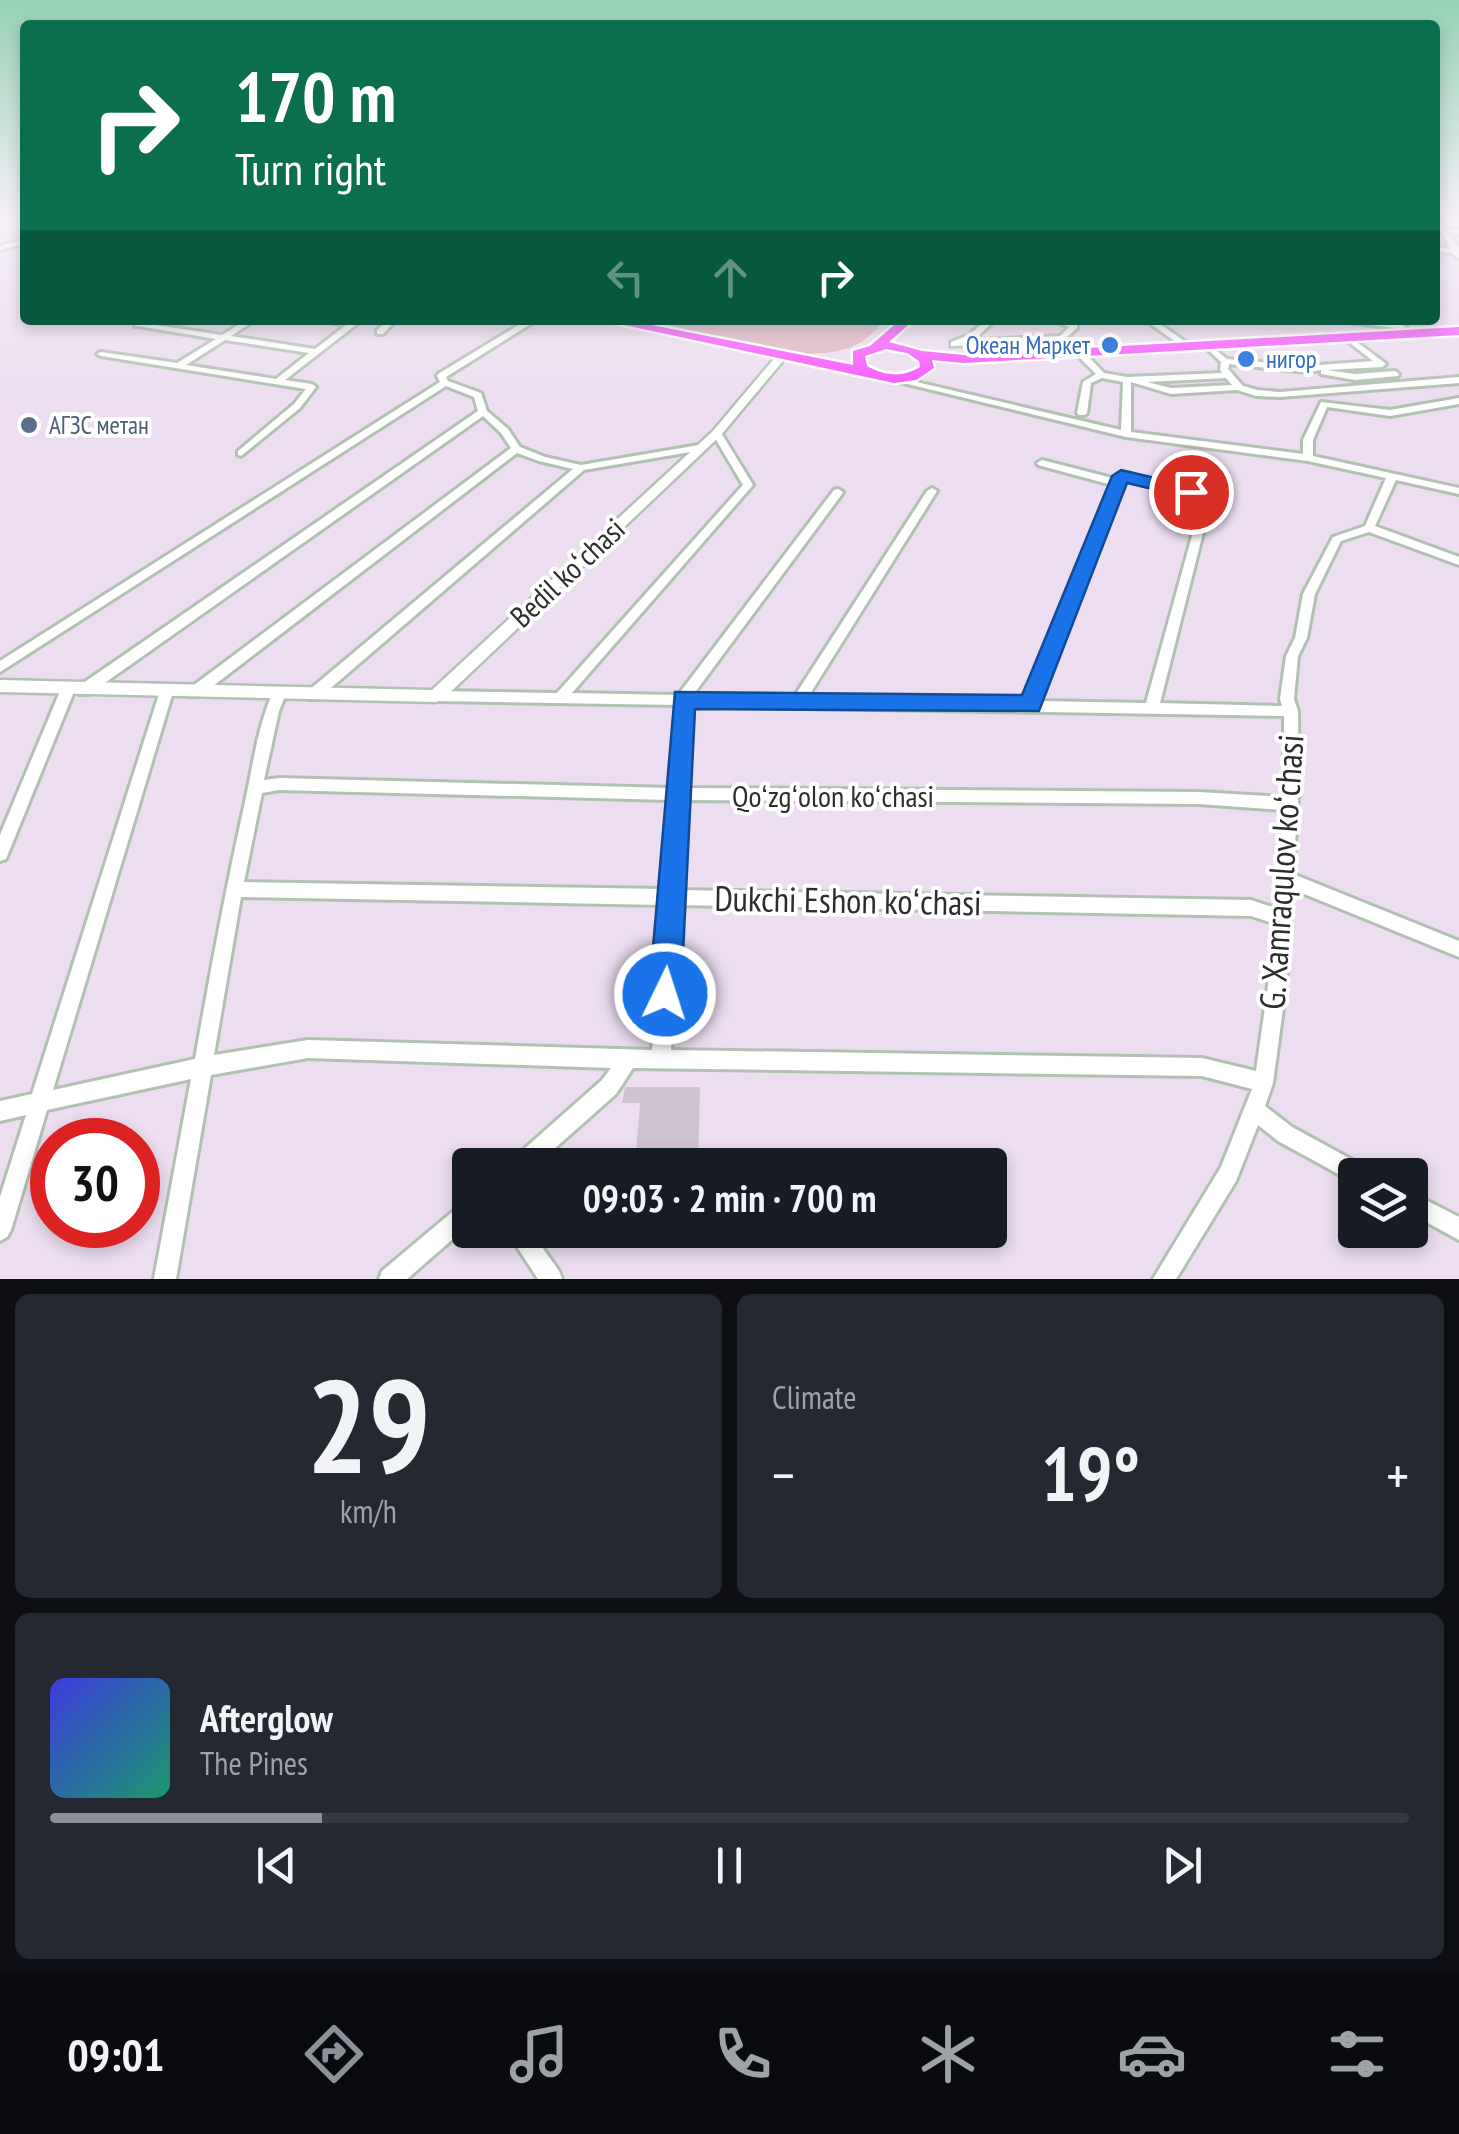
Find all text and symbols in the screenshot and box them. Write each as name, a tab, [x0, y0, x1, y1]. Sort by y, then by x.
text: 170 m	[235, 51, 396, 141]
icon: right	[70, 60, 200, 190]
text: Turn right	[235, 139, 386, 197]
icon: left	[598, 250, 653, 305]
icon: ahead	[703, 250, 758, 305]
icon: right	[808, 250, 863, 305]
place label: Океан Маркет	[966, 329, 1090, 361]
marker: Океан Маркет	[1099, 334, 1121, 356]
place label: нигор	[1266, 343, 1317, 375]
marker: нигор	[1235, 348, 1257, 370]
place label: АГЗС метан	[49, 409, 149, 441]
marker: АГЗС метан	[18, 414, 40, 436]
pin	[1149, 450, 1234, 535]
icon: arrive	[1164, 465, 1219, 520]
street label: Bedil koʻchasi	[501, 509, 633, 635]
street label: G. Xamraqulov koʻchasi	[1248, 733, 1314, 1011]
street label: Qoʻzgʻolon koʻchasi	[732, 776, 934, 815]
street label: Dukchi Eshon koʻchasi	[714, 875, 982, 925]
position arrow	[613, 942, 717, 1046]
speed limit sign: 30	[30, 1118, 160, 1248]
map controls	[1338, 1158, 1428, 1248]
button: layers	[1338, 1158, 1428, 1248]
text: 09:03 · 2 min · 700 m	[583, 1173, 876, 1222]
text: 29	[306, 1341, 431, 1509]
text: Climate	[772, 1376, 856, 1418]
text: 19°	[1041, 1425, 1140, 1522]
text: −	[772, 1439, 795, 1510]
text: +	[1386, 1439, 1409, 1510]
text: km/h	[340, 1490, 397, 1532]
text: Afterglow	[200, 1693, 333, 1742]
text: The Pines	[200, 1742, 308, 1784]
icon: previous	[249, 1838, 304, 1893]
icon: pause	[702, 1838, 757, 1893]
icon: next	[1155, 1838, 1210, 1893]
icon: directions	[299, 2019, 369, 2089]
icon: music	[504, 2019, 574, 2089]
icon: phone	[708, 2019, 778, 2089]
icon: climate	[913, 2019, 983, 2089]
icon: car	[1117, 2019, 1187, 2089]
icon: filters	[1322, 2019, 1392, 2089]
text: 09:01	[67, 2025, 165, 2083]

